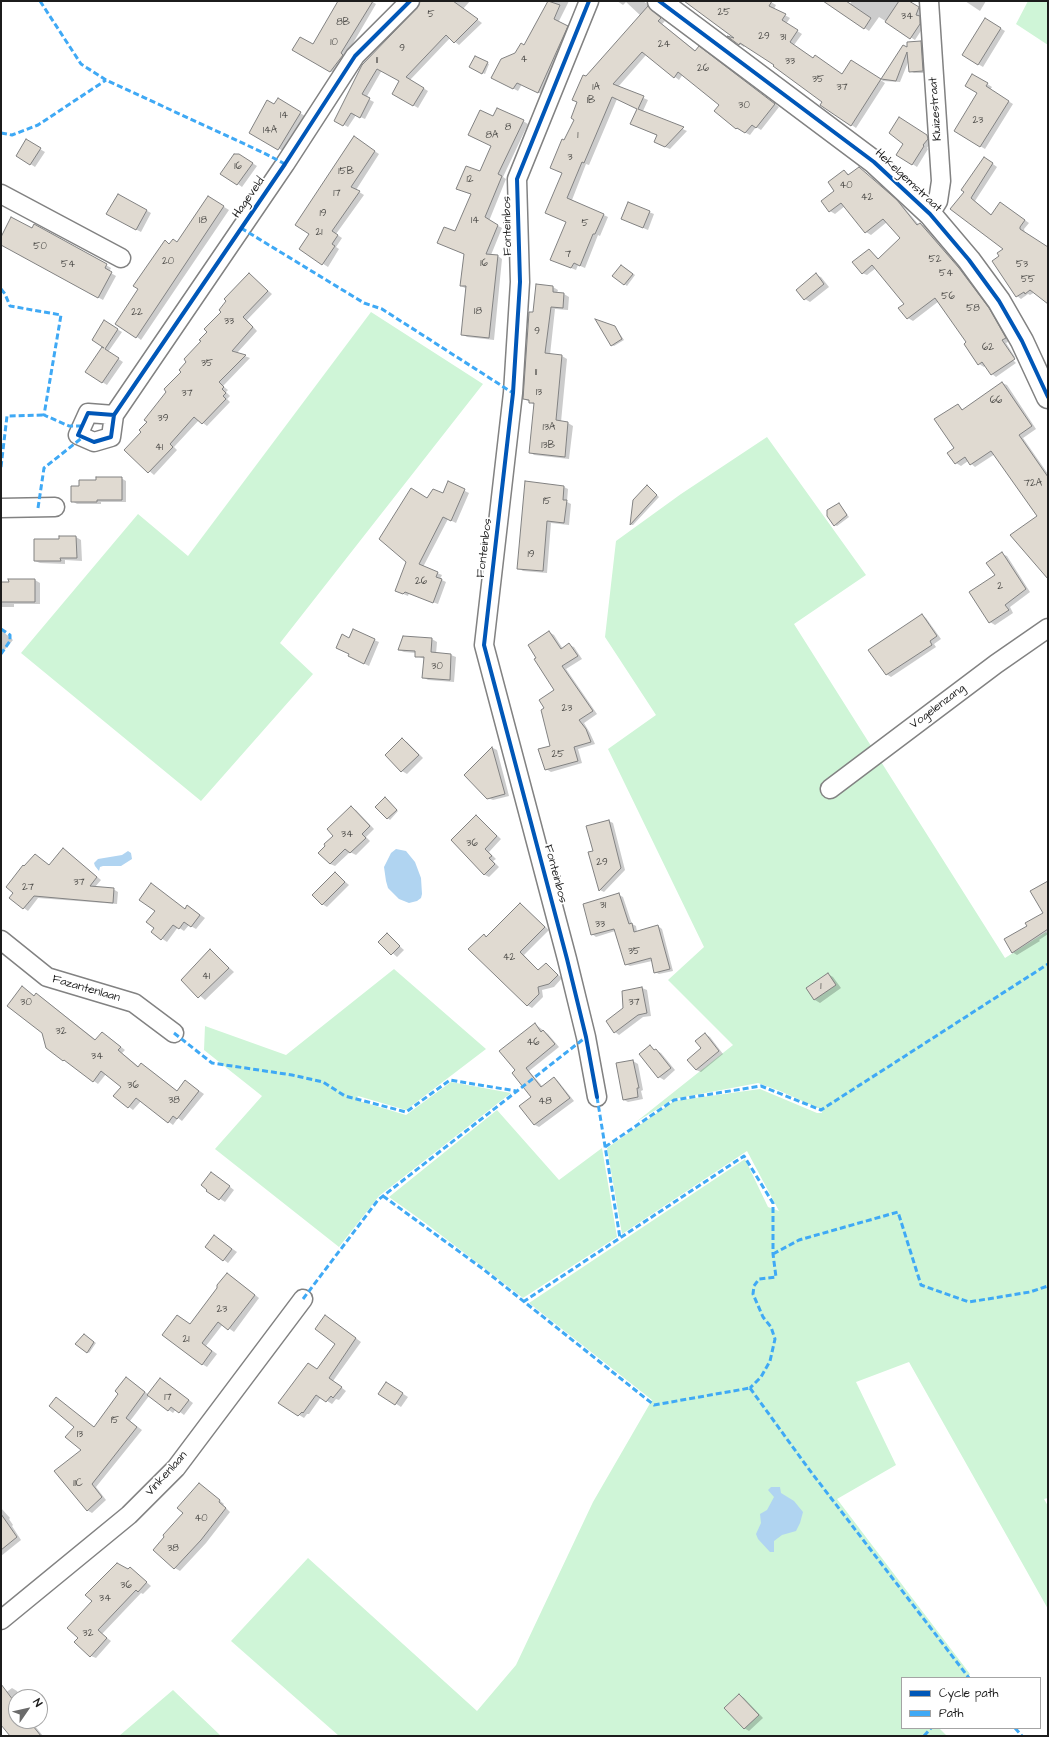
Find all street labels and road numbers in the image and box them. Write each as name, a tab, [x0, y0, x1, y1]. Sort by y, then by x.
street label: Kluizestraat	[927, 77, 945, 141]
street label: Hekelgemstraat	[872, 146, 944, 216]
street label: Hageveld	[230, 175, 268, 221]
street label: Fonteinbos	[500, 196, 516, 256]
street label: Fonteinbos	[474, 517, 496, 579]
street label: Vogelenzang	[907, 682, 969, 732]
street label: Fonteinbos	[540, 843, 570, 905]
street label: Fazantenlaan	[50, 972, 122, 1006]
street label: Vinkenlaan	[143, 1449, 191, 1499]

